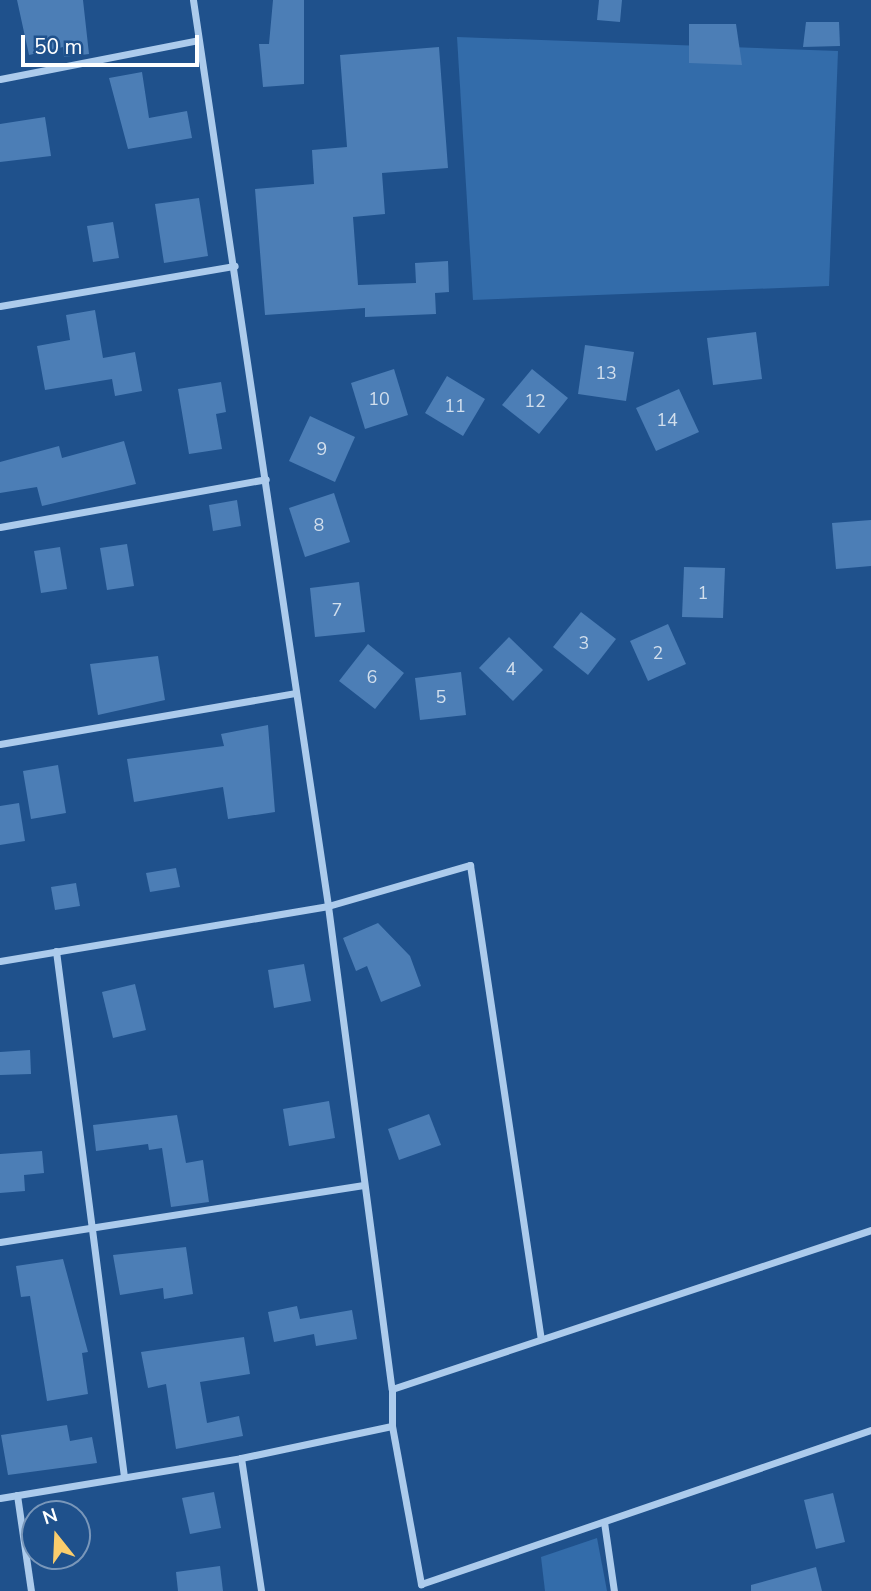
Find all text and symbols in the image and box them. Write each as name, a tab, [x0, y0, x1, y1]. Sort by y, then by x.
scale bar	[24, 21, 203, 65]
text: 50 m	[34, 33, 83, 61]
house number: 13	[595, 362, 617, 384]
house number: 10	[368, 388, 390, 410]
house number: 12	[524, 390, 546, 412]
house number: 11	[444, 395, 466, 417]
house number: 14	[656, 409, 678, 431]
house number: 9	[317, 438, 327, 460]
house number: 8	[314, 514, 324, 536]
house number: 1	[698, 582, 708, 604]
house number: 7	[332, 599, 342, 621]
house number: 3	[579, 632, 589, 654]
house number: 2	[653, 642, 663, 664]
house number: 4	[506, 658, 516, 680]
house number: 6	[367, 666, 377, 688]
house number: 5	[436, 686, 446, 708]
north arrow	[21, 1500, 91, 1570]
text: N	[39, 1502, 61, 1531]

